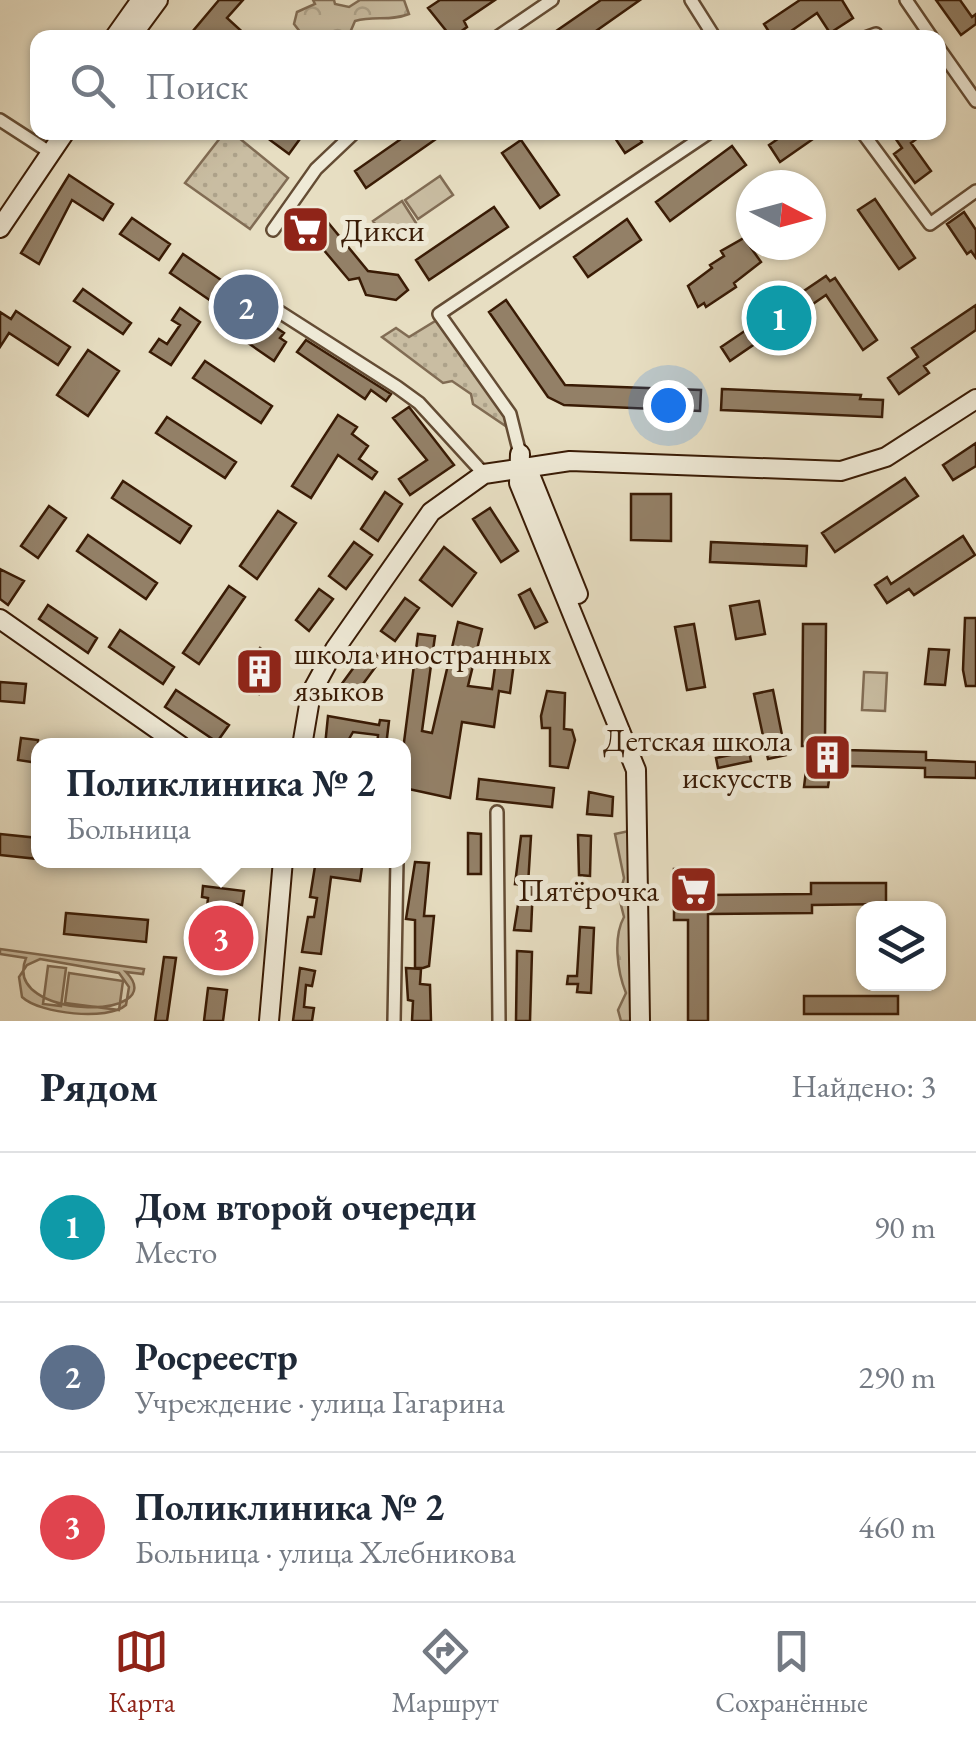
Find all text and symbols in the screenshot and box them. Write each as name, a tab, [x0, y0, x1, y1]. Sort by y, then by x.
search box	[30, 30, 946, 140]
icon: search	[65, 58, 120, 113]
text: Поиск	[145, 61, 248, 110]
north arrow	[736, 170, 826, 260]
supermarket icon: Дикси	[280, 204, 332, 256]
place label: Дикси	[341, 209, 425, 251]
pin: 2	[214, 270, 278, 344]
pin: 1	[746, 280, 812, 356]
your location	[643, 380, 694, 431]
place label: школа иностранных языков	[293, 632, 552, 711]
building icon: школа иностранных языков	[233, 645, 285, 697]
place label: Детская школа искусств	[603, 719, 792, 798]
building icon: Детская школа искусств	[801, 732, 853, 784]
popup	[31, 738, 411, 868]
text: Поликлиника № 2	[66, 758, 376, 807]
text: Больница	[66, 807, 191, 849]
supermarket icon: Пятёрочка	[668, 864, 720, 916]
place label: Пятёрочка	[518, 869, 659, 911]
pin: 3	[188, 900, 254, 976]
map controls	[856, 901, 946, 991]
button: layers	[856, 901, 946, 991]
text: Рядом	[40, 1059, 158, 1114]
text: Найдено: 3	[791, 1065, 936, 1107]
text: Дом второй очереди	[135, 1182, 476, 1231]
text: 1	[64, 1206, 81, 1248]
text: 90 m	[874, 1206, 936, 1248]
text: Место	[135, 1231, 217, 1273]
text: Росреестр	[135, 1332, 298, 1381]
text: 2	[64, 1356, 81, 1398]
text: 290 m	[859, 1356, 936, 1398]
text: Учреждение · улица Гагарина	[135, 1381, 505, 1423]
text: Поликлиника № 2	[135, 1482, 444, 1531]
text: 3	[64, 1506, 81, 1548]
text: 460 m	[859, 1506, 936, 1548]
text: Больница · улица Хлебникова	[135, 1531, 516, 1573]
tab: Карта	[108, 1624, 175, 1720]
tab: Маршрут	[391, 1624, 499, 1720]
tab: Сохранённые	[715, 1624, 868, 1720]

